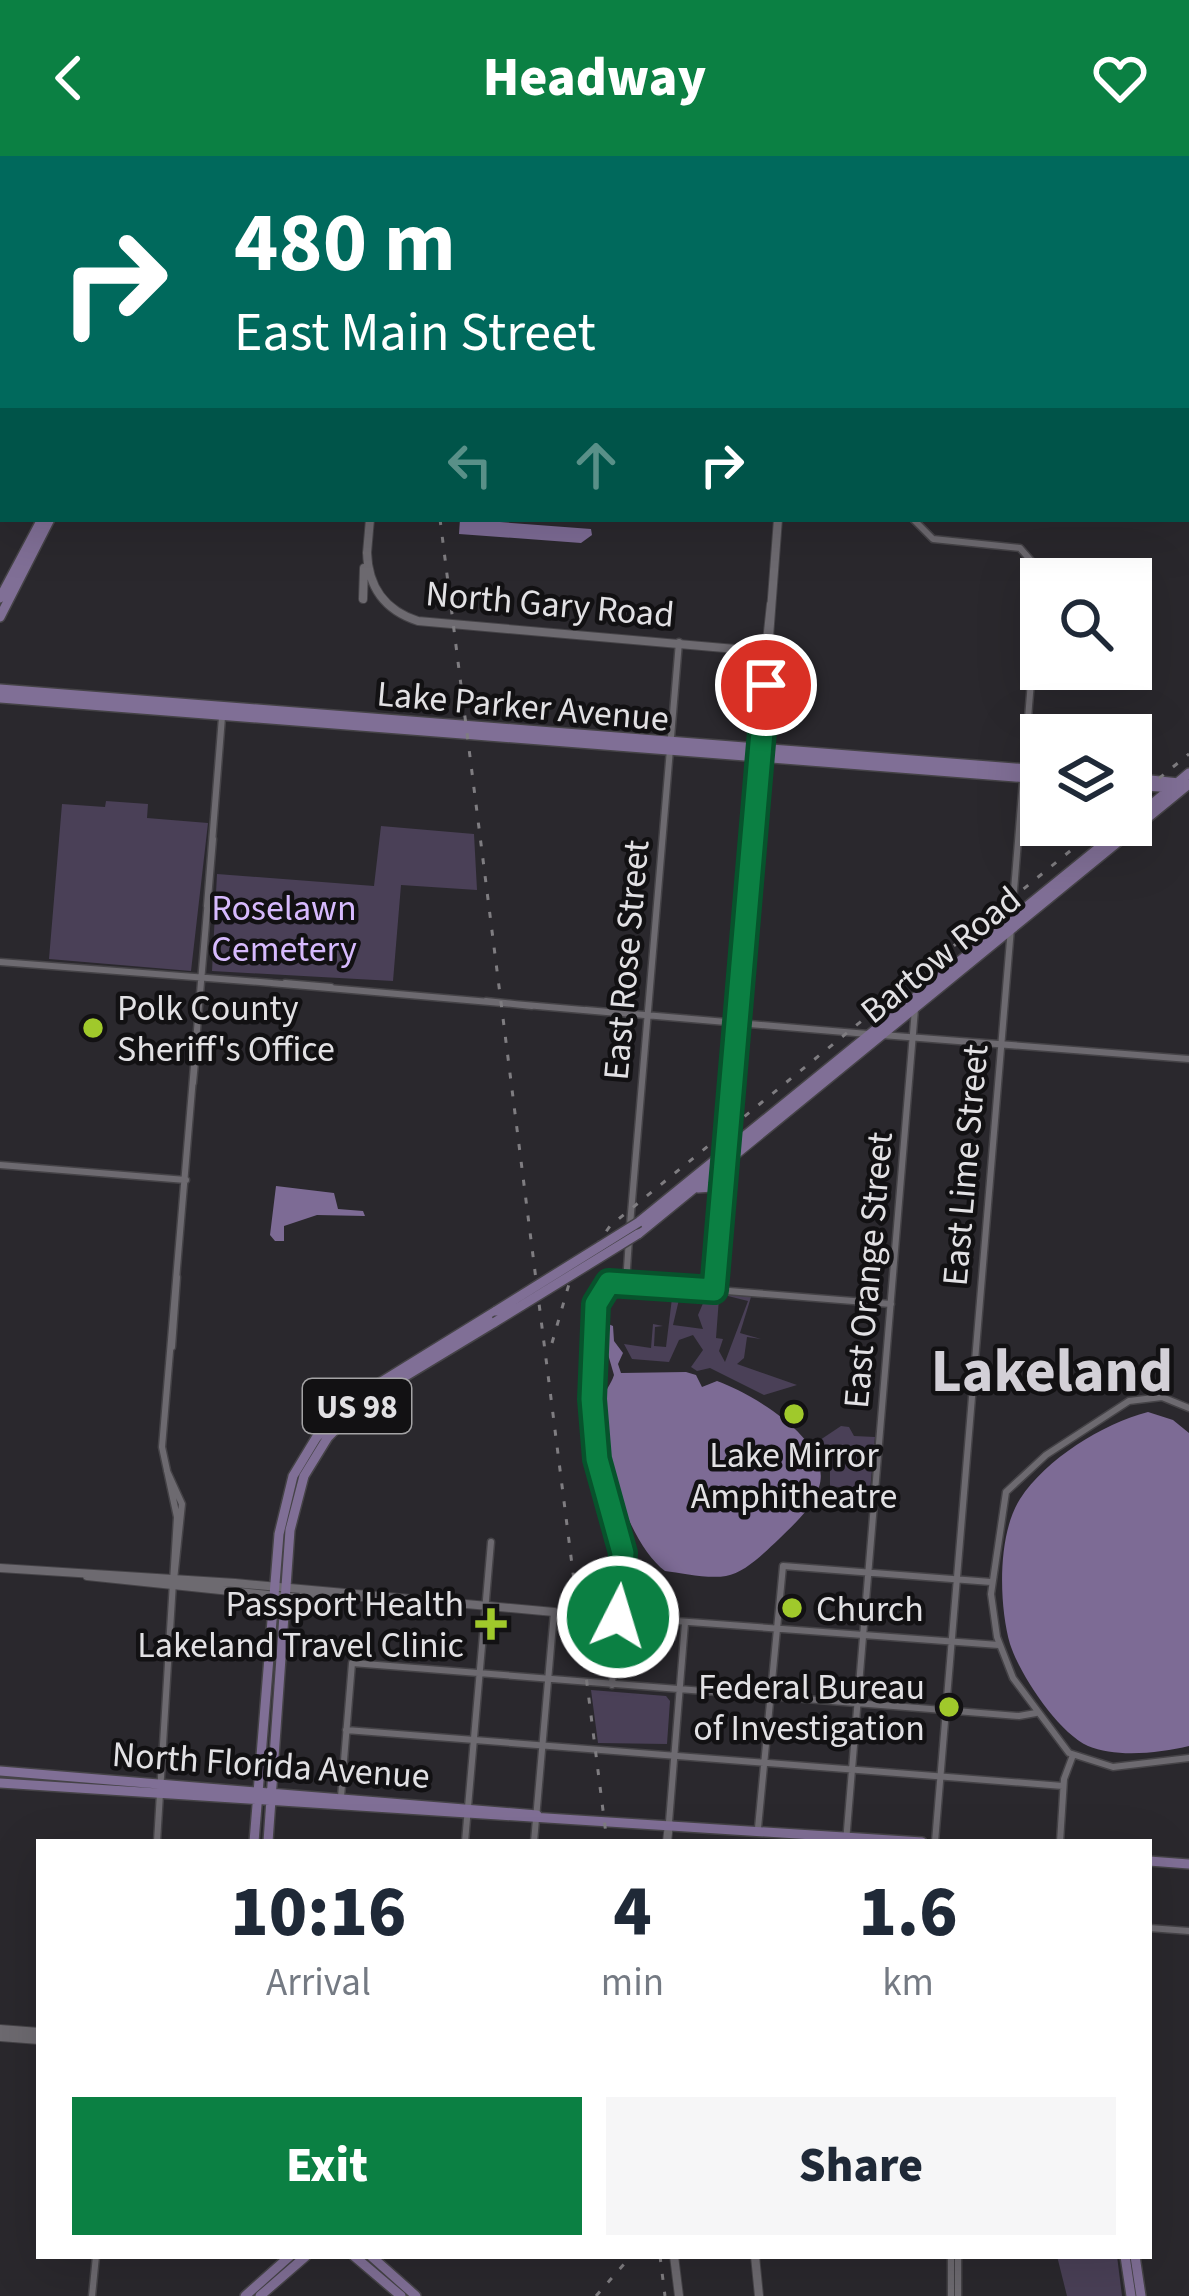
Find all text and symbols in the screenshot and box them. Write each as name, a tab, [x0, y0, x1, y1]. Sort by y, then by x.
text: Headway	[483, 40, 706, 117]
icon: back	[36, 45, 102, 111]
icon: heart	[1087, 45, 1153, 111]
text: 480 m	[234, 184, 456, 304]
icon: right	[36, 204, 192, 360]
text: East Main Street	[234, 295, 596, 372]
icon: left	[437, 432, 503, 498]
icon: ahead	[563, 432, 629, 498]
icon: right	[689, 432, 755, 498]
map controls	[1020, 558, 1152, 846]
button: search	[1020, 558, 1152, 690]
street label: North Gary Road	[423, 568, 676, 641]
pin	[715, 634, 817, 736]
icon: arrive	[733, 652, 799, 718]
street label: Lake Parker Avenue	[375, 668, 671, 745]
button: layers	[1020, 714, 1152, 846]
street label: East Rose Street	[591, 838, 662, 1082]
street label: Bartow Road	[850, 875, 1032, 1036]
park label: Roselawn Cemetery	[211, 883, 357, 975]
place label: Polk County Sheriff's Office	[117, 983, 335, 1075]
marker: Polk County Sheriff's Office	[80, 1015, 106, 1041]
street label: East Lime Street	[930, 1042, 1001, 1288]
street label: East Orange Street	[831, 1130, 906, 1410]
district label: Lakeland	[931, 1330, 1173, 1415]
road number: US 98	[303, 1379, 411, 1433]
marker: Lake Mirror Amphitheatre	[781, 1401, 807, 1427]
place label: Lake Mirror Amphitheatre	[691, 1430, 897, 1522]
position arrow	[555, 1554, 681, 1680]
place label: Passport Health Lakeland Travel Clinic	[137, 1579, 464, 1671]
place label: Church	[816, 1584, 924, 1635]
marker: Church	[779, 1595, 805, 1621]
marker: Passport Health Lakeland Travel Clinic	[475, 1608, 507, 1640]
place label: Federal Bureau of Investigation	[693, 1662, 925, 1754]
marker: Federal Bureau of Investigation	[936, 1694, 962, 1720]
street label: North Florida Avenue	[110, 1729, 431, 1802]
text: 10:16	[230, 1861, 406, 1964]
text: 4	[613, 1861, 652, 1964]
text: 1.6	[858, 1861, 958, 1964]
text: Arrival	[266, 1955, 371, 2011]
text: min	[601, 1955, 664, 2011]
text: km	[882, 1955, 934, 2011]
button: Exit	[72, 2097, 582, 2235]
button: Share	[606, 2097, 1116, 2235]

